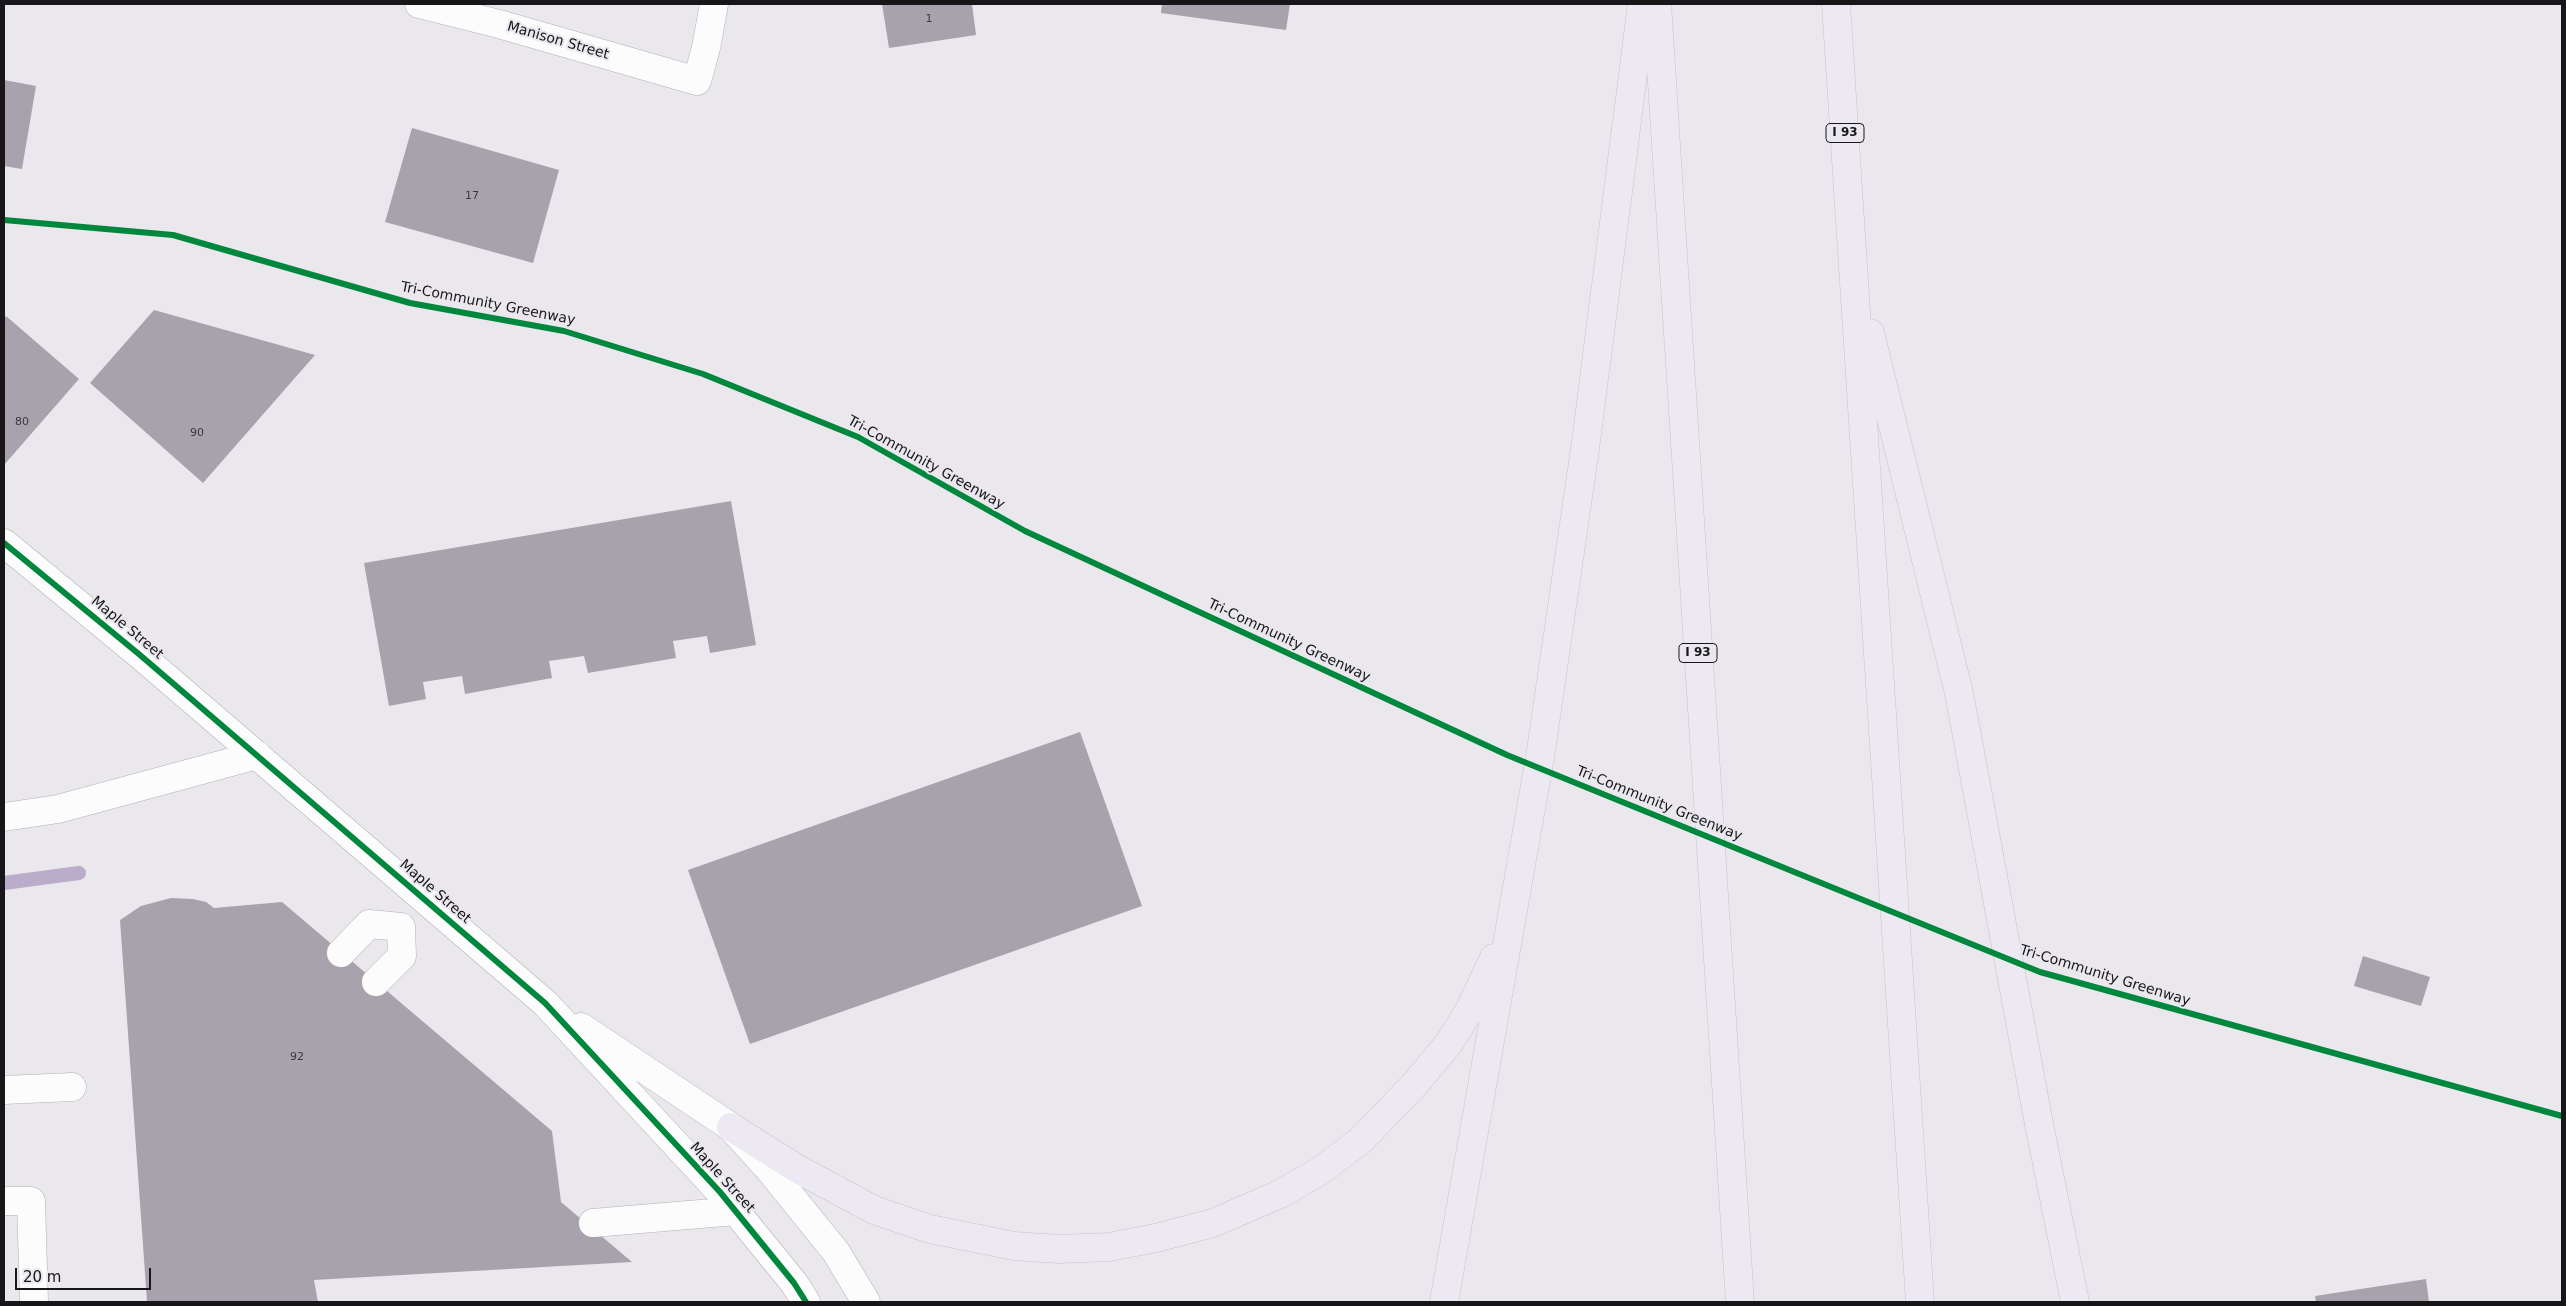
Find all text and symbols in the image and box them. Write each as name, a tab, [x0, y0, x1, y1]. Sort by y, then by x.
house number: 1	[926, 12, 932, 26]
street label: Manison Street	[505, 18, 611, 64]
road number: I 93	[1826, 124, 1864, 142]
house number: 17	[465, 189, 479, 203]
street label: Tri-Community Greenway	[399, 279, 577, 329]
street label: Tri-Community Greenway	[844, 413, 1008, 513]
house number: 80	[15, 415, 29, 429]
house number: 90	[190, 426, 204, 440]
street label: Maple Street	[87, 593, 167, 663]
street label: Tri-Community Greenway	[1205, 596, 1373, 686]
road number: I 93	[1679, 644, 1717, 662]
street label: Tri-Community Greenway	[1574, 763, 1744, 845]
street label: Maple Street	[396, 856, 474, 928]
street label: Tri-Community Greenway	[2018, 942, 2192, 1010]
house number: 92	[290, 1050, 304, 1064]
street label: Maple Street	[686, 1139, 758, 1217]
scale bar	[18, 1258, 154, 1290]
text: 20 m	[23, 1268, 61, 1286]

